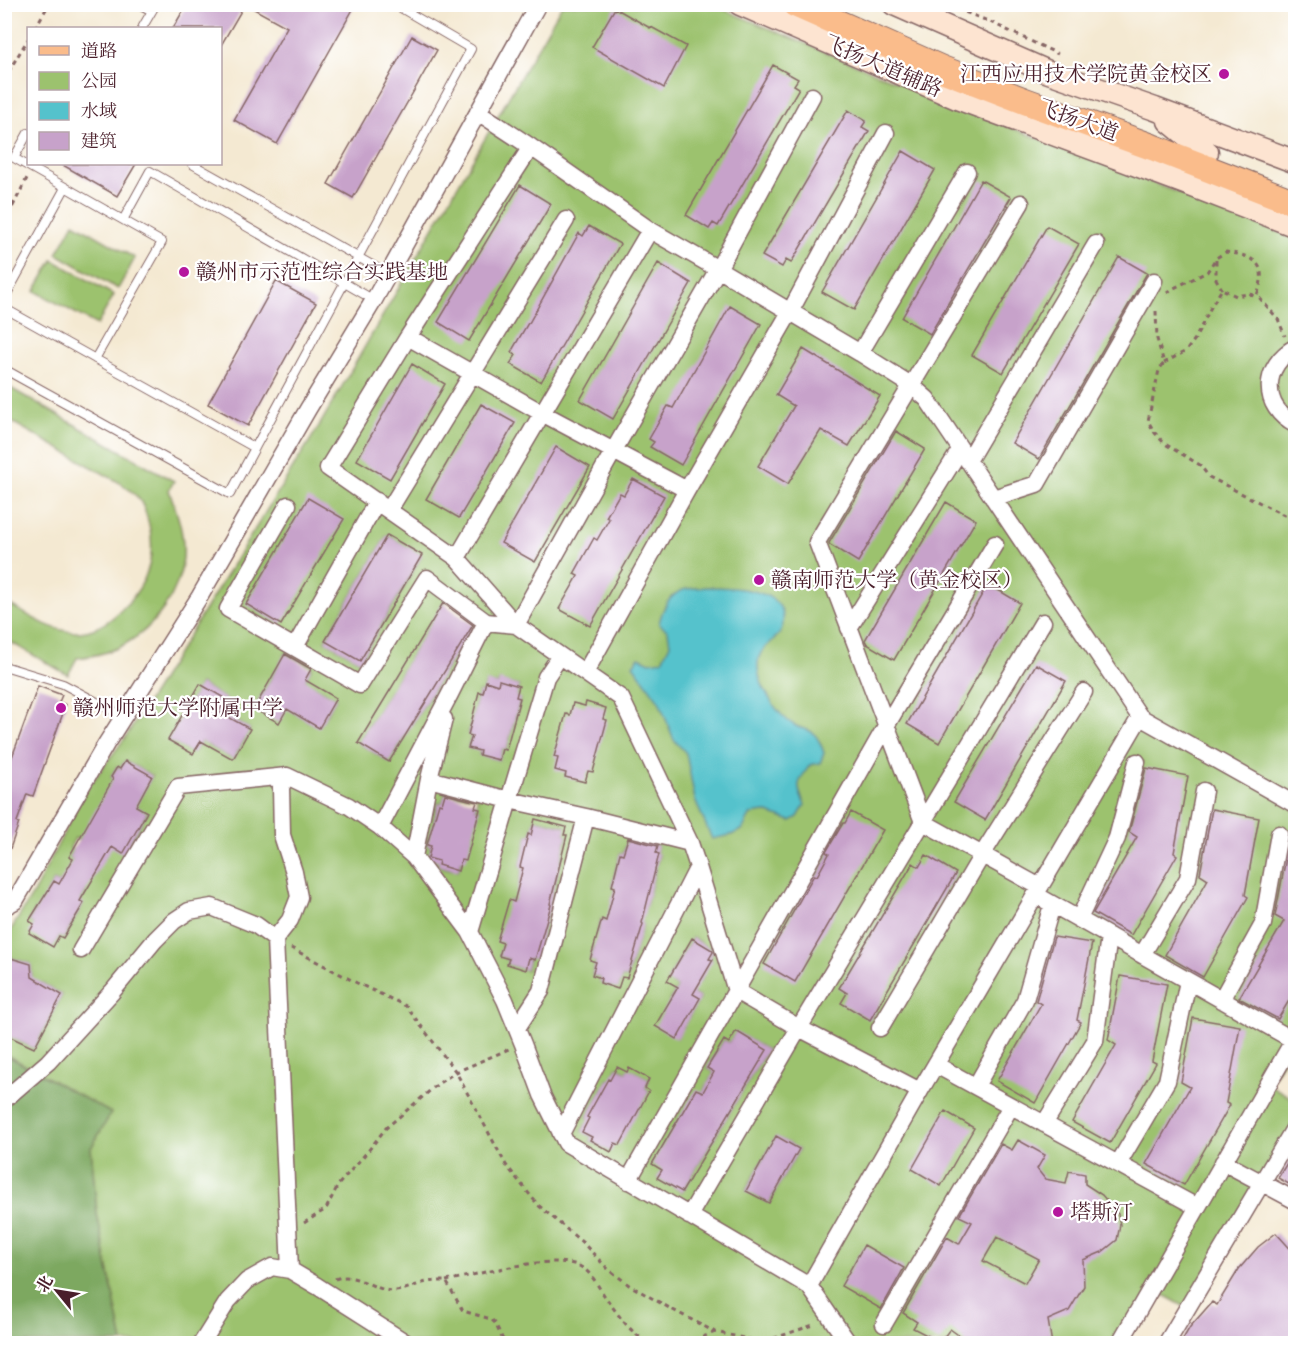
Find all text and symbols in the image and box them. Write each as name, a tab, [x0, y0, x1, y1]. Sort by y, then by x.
legend	[27, 27, 222, 165]
street label: 飞扬大道辅路	[820, 28, 946, 103]
text: 道路	[81, 39, 117, 62]
place label: 江西应用技术学院黄金校区	[960, 60, 1212, 87]
marker: 江西应用技术学院黄金校区	[1217, 67, 1231, 81]
text: 公园	[81, 69, 117, 92]
street label: 飞扬大道	[1034, 92, 1122, 147]
text: 水域	[81, 99, 117, 122]
text: 建筑	[81, 129, 117, 152]
place label: 赣州市示范性综合实践基地	[196, 258, 448, 285]
marker: 赣州市示范性综合实践基地	[177, 265, 191, 279]
place label: 赣南师范大学（黄金校区）	[771, 566, 1023, 593]
marker: 赣南师范大学（黄金校区）	[752, 573, 766, 587]
place label: 赣州师范大学附属中学	[73, 694, 283, 721]
marker: 赣州师范大学附属中学	[54, 701, 68, 715]
place label: 塔斯汀	[1070, 1198, 1133, 1225]
marker: 塔斯汀	[1051, 1205, 1065, 1219]
north arrow	[27, 1261, 87, 1321]
text: 北	[31, 1272, 58, 1296]

